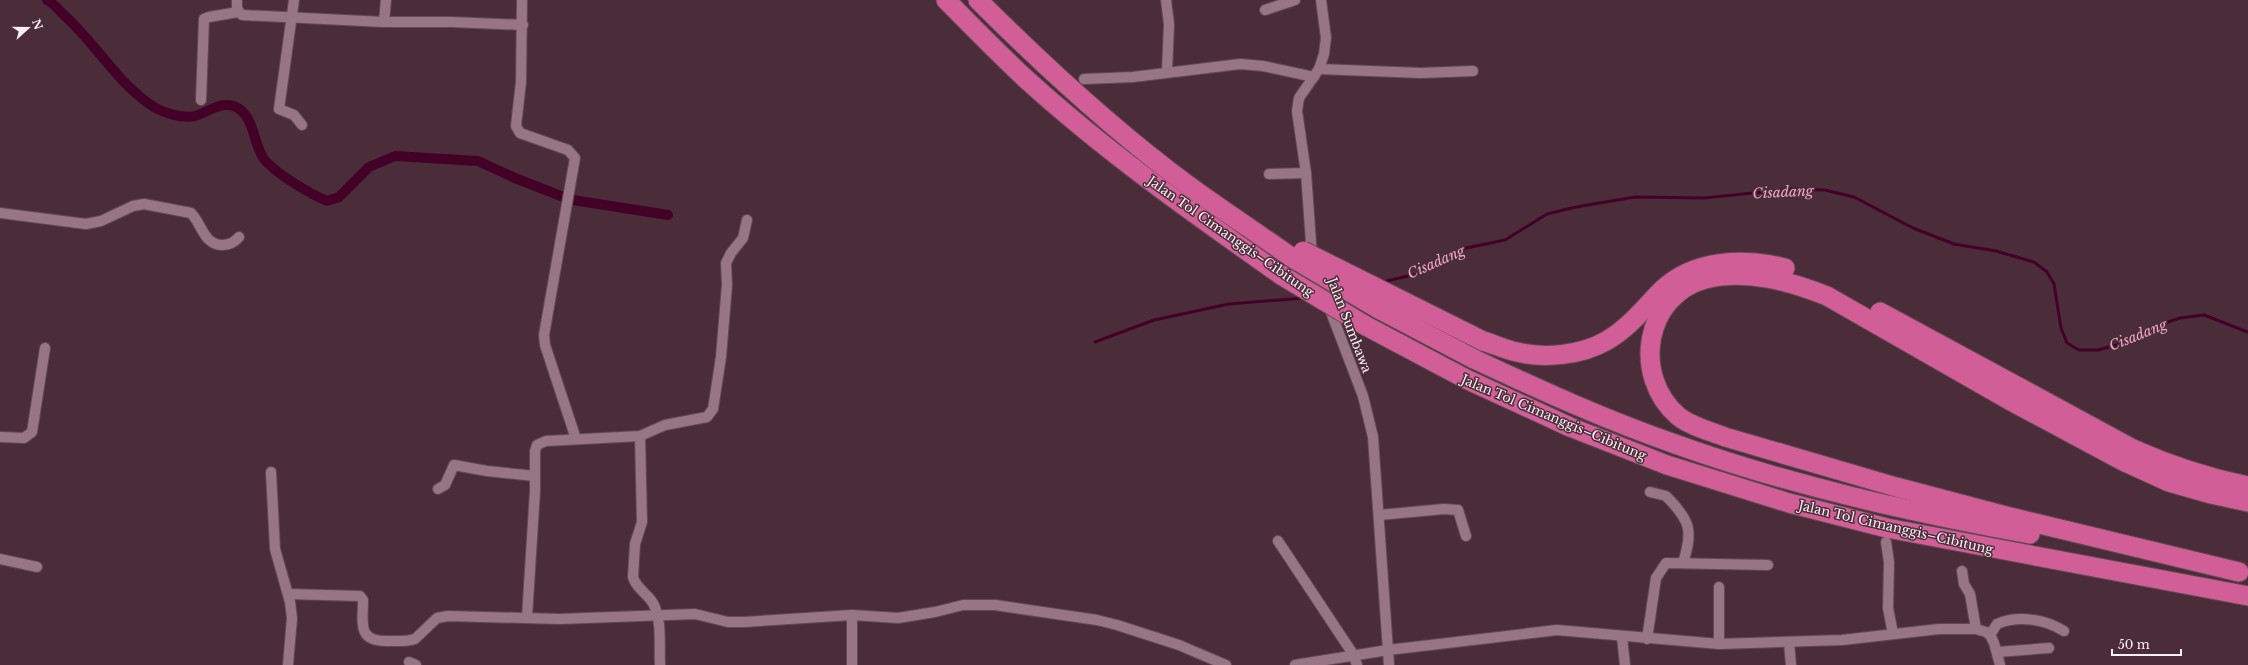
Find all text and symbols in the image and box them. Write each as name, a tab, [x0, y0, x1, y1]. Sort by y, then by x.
north arrow	[8, 8, 48, 48]
text: N	[29, 17, 46, 32]
street label: Jalan Tol Cimanggis–Cibitung	[1142, 171, 1317, 301]
water label: Cisadang	[1752, 181, 1815, 203]
water label: Cisadang	[1404, 241, 1469, 283]
street label: Jalan Sumbawa	[1323, 273, 1376, 376]
water label: Cisadang	[2106, 315, 2171, 355]
street label: Jalan Tol Cimanggis–Cibitung	[1457, 370, 1649, 464]
street label: Jalan Tol Cimanggis–Cibitung	[1795, 496, 1995, 558]
scale bar	[2112, 631, 2181, 657]
text: 50 m	[2118, 637, 2150, 652]

